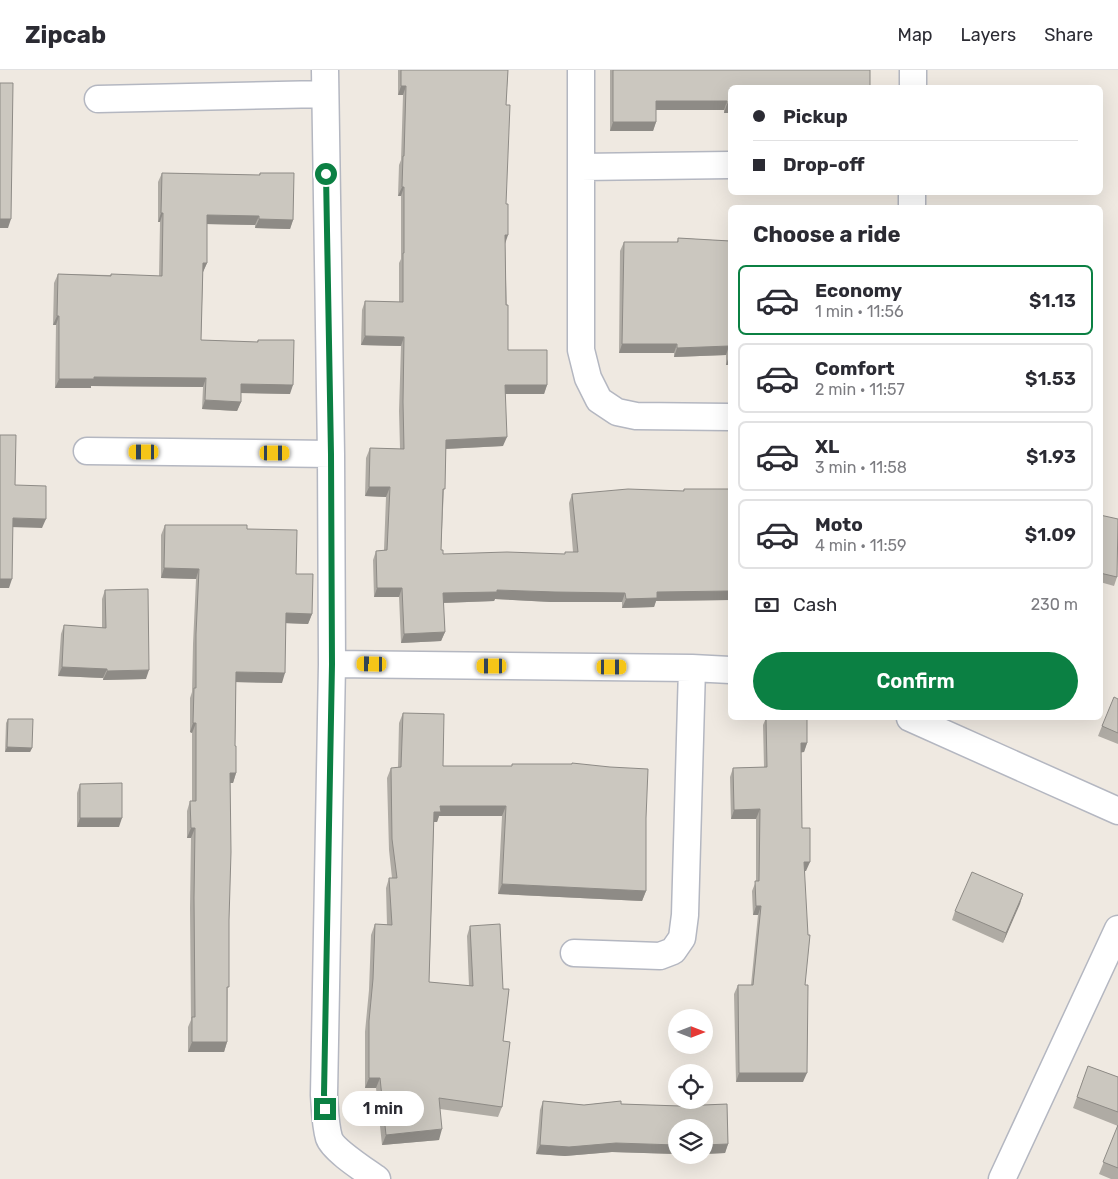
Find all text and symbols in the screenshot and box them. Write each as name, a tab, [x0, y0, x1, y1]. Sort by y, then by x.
text: Zipcab	[25, 21, 106, 49]
text: Map	[898, 24, 933, 46]
text: Layers	[961, 24, 1016, 46]
text: Share	[1044, 24, 1093, 46]
text: Pickup	[783, 105, 848, 128]
text: Drop-off	[783, 153, 865, 176]
route start	[315, 163, 337, 185]
text: Choose a ride	[753, 221, 900, 248]
icon: car	[755, 278, 800, 323]
text: Economy	[815, 279, 902, 302]
text: $1.13	[1029, 289, 1076, 312]
text: 1 min · 11:56	[815, 302, 904, 321]
icon: car	[755, 356, 800, 401]
text: Comfort	[815, 357, 895, 380]
text: $1.53	[1025, 367, 1076, 390]
text: 2 min · 11:57	[815, 380, 905, 399]
icon: car	[755, 434, 800, 479]
text: XL	[815, 435, 839, 458]
car	[129, 445, 159, 460]
text: $1.93	[1026, 445, 1076, 468]
car	[260, 446, 290, 461]
text: 3 min · 11:58	[815, 458, 907, 477]
icon: car	[755, 512, 800, 557]
text: Moto	[815, 513, 863, 536]
text: $1.09	[1025, 523, 1076, 546]
text: 4 min · 11:59	[815, 536, 907, 555]
icon: cash	[753, 591, 781, 619]
text: Cash	[793, 593, 837, 616]
text: 230 m	[1031, 595, 1078, 614]
button: Confirm	[753, 652, 1078, 710]
car	[356, 656, 387, 672]
car	[477, 659, 507, 674]
car	[597, 660, 627, 675]
north arrow	[668, 1009, 712, 1054]
map controls	[668, 1009, 713, 1164]
button: locate	[668, 1064, 713, 1109]
callout: 1 min	[342, 1092, 425, 1126]
route end	[314, 1098, 336, 1120]
text: 1 min	[363, 1099, 403, 1118]
button: layers	[668, 1119, 713, 1164]

